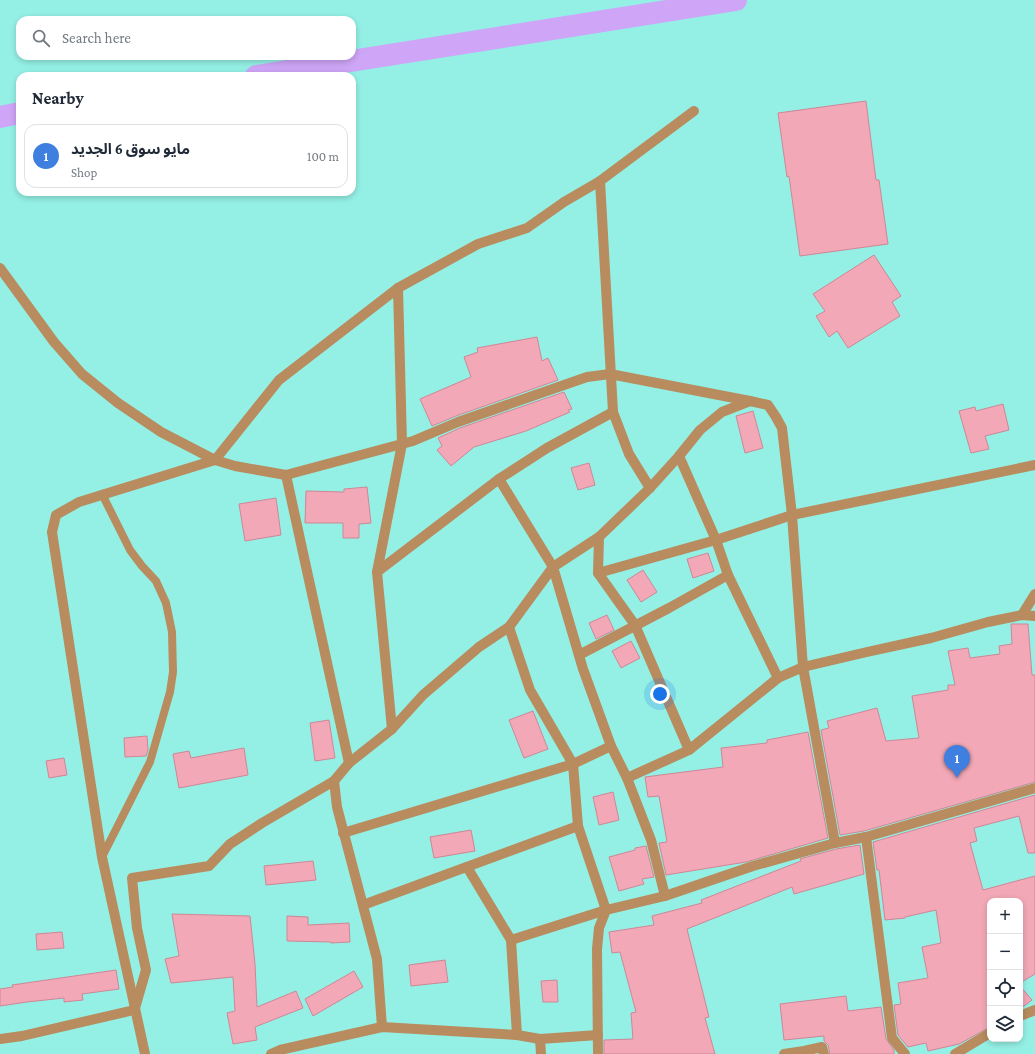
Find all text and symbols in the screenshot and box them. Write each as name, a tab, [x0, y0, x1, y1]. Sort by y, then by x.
search box	[16, 16, 356, 60]
icon: search	[30, 27, 52, 49]
text: Search here	[62, 30, 131, 46]
text: Nearby	[32, 89, 84, 108]
text: مايو سوق 6 الجديد	[71, 141, 190, 157]
text: 1	[44, 149, 48, 164]
text: 100 m	[307, 149, 339, 164]
text: Shop	[71, 165, 97, 180]
your location	[650, 684, 670, 704]
pin: 1	[944, 745, 970, 778]
map controls	[987, 898, 1023, 1042]
button: +	[987, 898, 1023, 934]
button: −	[987, 934, 1023, 970]
button: locate	[987, 970, 1023, 1006]
button: layers	[987, 1006, 1023, 1042]

